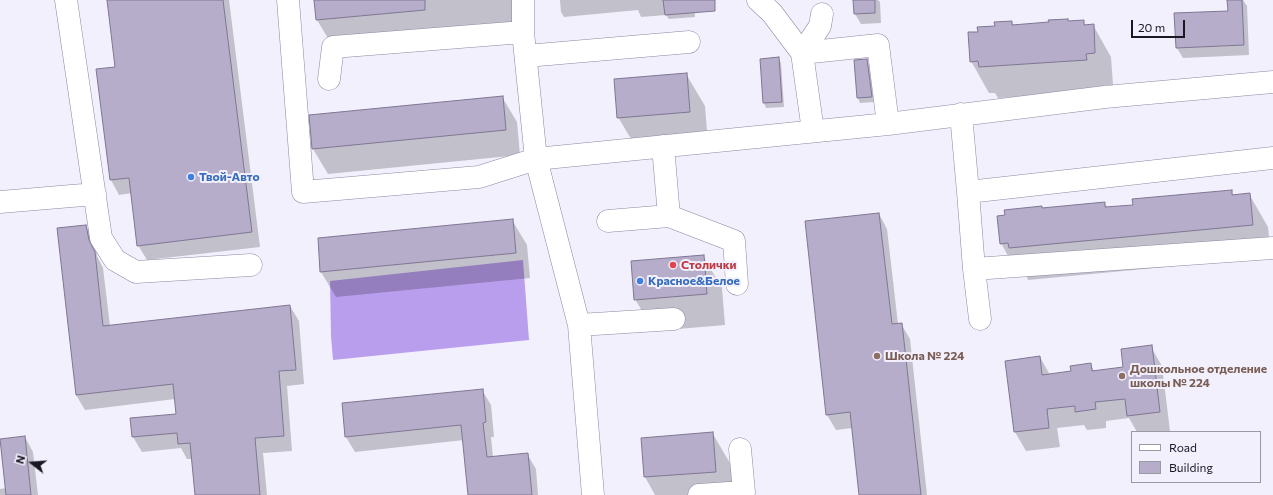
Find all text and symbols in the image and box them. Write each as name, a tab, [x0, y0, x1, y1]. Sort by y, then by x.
scale bar	[1133, 12, 1187, 38]
text: 20 m	[1138, 20, 1165, 34]
place label: Твой-Авто	[199, 170, 260, 184]
marker: Твой-Авто	[186, 172, 196, 182]
place label: Столички	[681, 258, 736, 272]
marker: Столички	[668, 260, 678, 270]
place label: Красное&Белое	[648, 274, 740, 288]
marker: Красное&Белое	[635, 276, 645, 286]
place label: Школа № 224	[885, 349, 964, 363]
marker: Школа № 224	[872, 351, 882, 361]
place label: Дошкольное отделение школы № 224	[1130, 362, 1267, 390]
marker: Дошкольное отделение школы № 224	[1117, 371, 1127, 381]
legend	[1131, 431, 1261, 483]
text: Road	[1169, 440, 1197, 454]
north arrow	[12, 443, 52, 483]
text: N	[13, 454, 27, 465]
text: Building	[1169, 460, 1213, 474]

